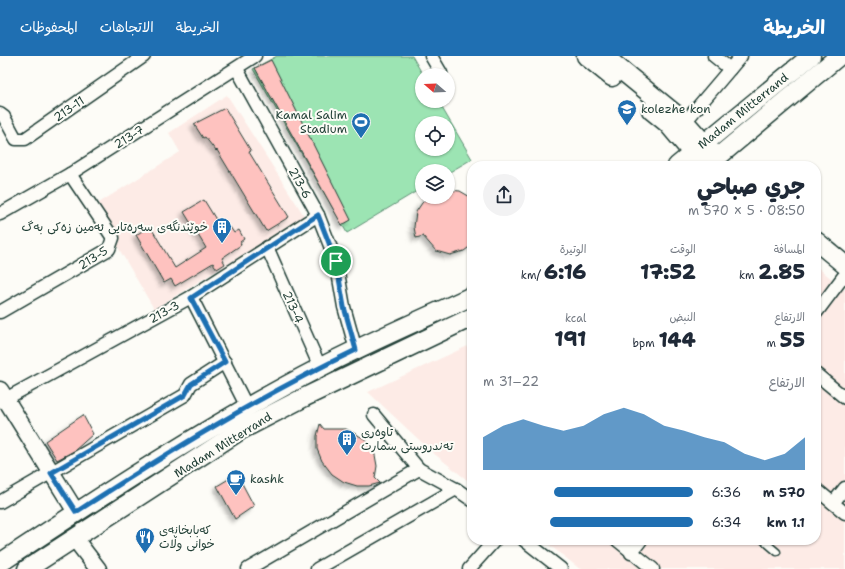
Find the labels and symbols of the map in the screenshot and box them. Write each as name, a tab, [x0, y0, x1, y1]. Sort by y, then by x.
north arrow	[415, 68, 455, 108]
street label: Madam Mitterrand	[694, 69, 792, 153]
street label: 213-11	[50, 93, 88, 125]
school or university icon: kolezhe kon	[616, 98, 638, 126]
place label: kolezhe kon	[641, 101, 711, 117]
place label: Kamal Salim Stadium	[276, 107, 347, 137]
sports icon: Kamal Salim Stadium	[350, 111, 372, 139]
street label: 213-7	[111, 122, 147, 152]
street label: 213-6	[285, 164, 315, 202]
building icon: خوێندنگەی سەرەتایی ئەمین زەکی بەگ	[211, 216, 233, 244]
place label: خوێندنگەی سەرەتایی ئەمین زەکی بەگ	[21, 219, 208, 235]
street label: 213-5	[75, 243, 111, 273]
pin	[319, 244, 353, 278]
street label: 213-4	[279, 288, 307, 326]
street label: 213-3	[146, 297, 182, 327]
street label: Madam Mitterrand	[171, 408, 275, 482]
place label: تاوەری تەندروستی سمارت	[361, 424, 454, 454]
building icon: تاوەری تەندروستی سمارت	[336, 428, 358, 456]
cafe icon: kashk	[225, 468, 247, 496]
place label: kashk	[250, 471, 284, 487]
place label: کەبابخانەی خوانی وڵات	[159, 522, 215, 552]
restaurant icon: کەبابخانەی خوانی وڵات	[134, 526, 156, 554]

